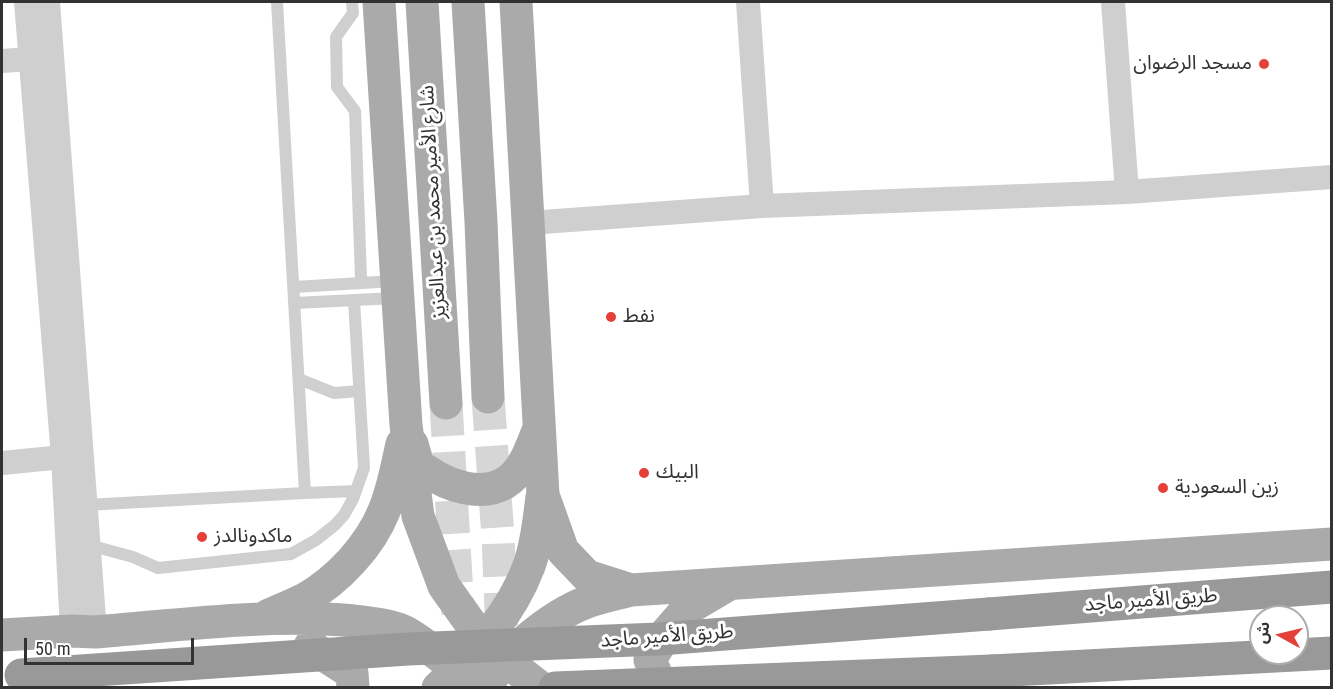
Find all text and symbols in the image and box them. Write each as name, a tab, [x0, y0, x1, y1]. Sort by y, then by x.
place label: مسجد الرضوان	[1133, 52, 1252, 76]
marker: مسجد الرضوان	[1257, 57, 1271, 71]
street label: شارع الأمير محمد بن عبدالعزيز	[416, 84, 452, 320]
place label: نفط	[623, 305, 655, 329]
marker: نفط	[604, 310, 618, 324]
place label: البيك	[656, 461, 699, 485]
marker: البيك	[637, 466, 651, 480]
place label: زين السعودية	[1175, 476, 1279, 500]
marker: زين السعودية	[1156, 481, 1170, 495]
place label: ماكدونالدز	[214, 525, 293, 549]
marker: ماكدونالدز	[195, 530, 209, 544]
street label: طريق الأمير ماجد	[1084, 584, 1218, 618]
north arrow	[1249, 605, 1309, 665]
street label: طريق الأمير ماجد	[600, 620, 734, 654]
text: ش	[1252, 621, 1274, 645]
scale bar	[27, 626, 196, 664]
text: 50 m	[35, 638, 70, 659]

